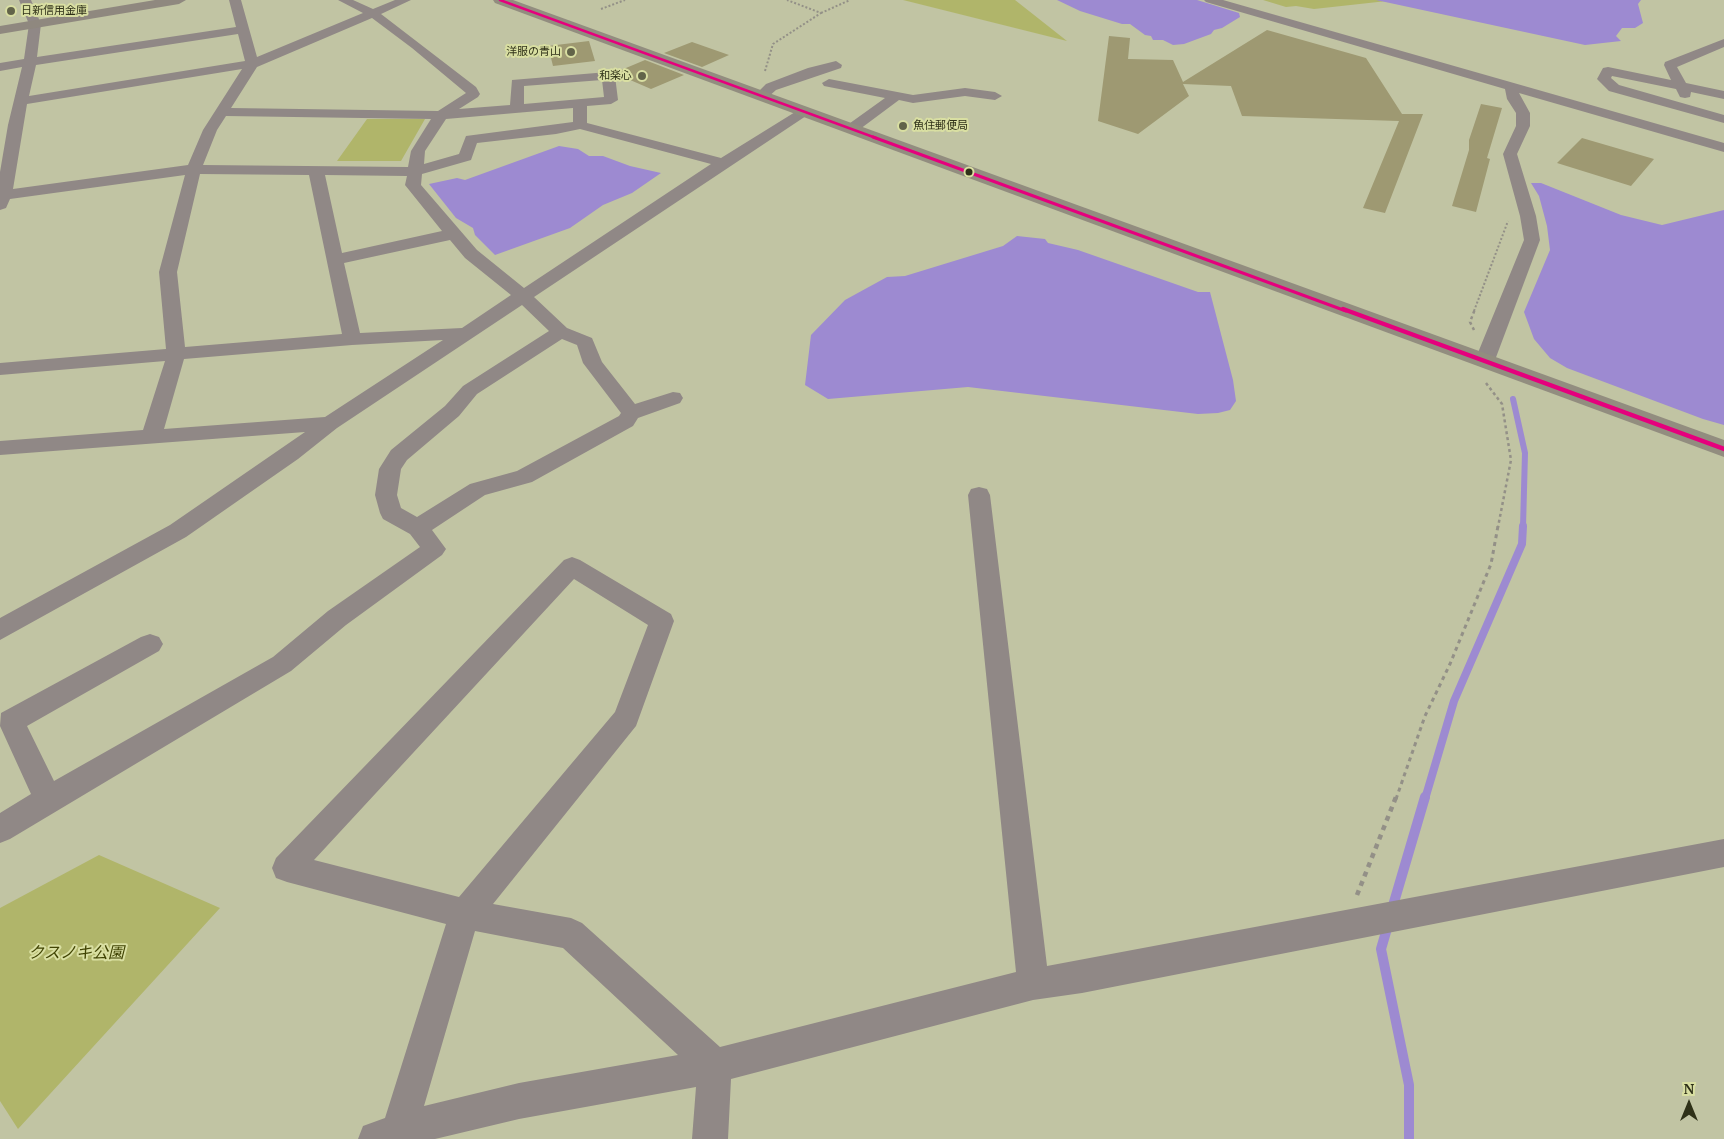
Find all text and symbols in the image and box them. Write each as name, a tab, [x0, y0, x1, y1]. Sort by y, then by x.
place label: 日新信用金庫	[21, 4, 87, 18]
marker: 日新信用金庫	[5, 5, 17, 17]
place label: 洋服の青山	[506, 45, 561, 59]
marker: 洋服の青山	[565, 46, 577, 58]
place label: 和楽心	[599, 69, 632, 83]
marker: 和楽心	[636, 70, 648, 82]
place label: 魚住郵便局	[913, 119, 968, 133]
marker: 魚住郵便局	[897, 120, 909, 132]
unlabelled marker	[964, 167, 974, 177]
park label: クスノキ公園	[28, 943, 124, 963]
north arrow	[1664, 1079, 1714, 1129]
text: N	[1684, 1079, 1694, 1098]

